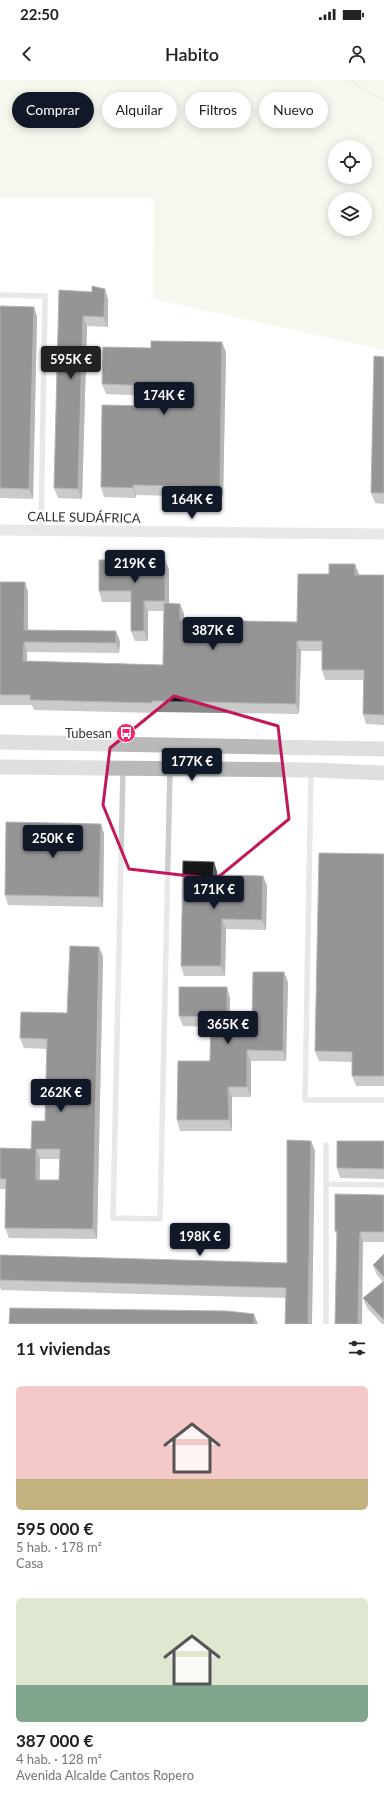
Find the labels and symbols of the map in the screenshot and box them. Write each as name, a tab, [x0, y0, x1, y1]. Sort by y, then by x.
pin: 595K €	[38, 346, 104, 380]
pin: 174K €	[131, 382, 197, 416]
pin: 164K €	[159, 486, 225, 520]
street label: CALLE SUDÁFRICA	[27, 508, 141, 526]
pin: 219K €	[102, 550, 168, 584]
pin: 387K €	[180, 617, 246, 651]
bus stop icon: Tubesan	[115, 722, 137, 744]
place label: Tubesan	[65, 725, 112, 741]
pin: 177K €	[159, 748, 225, 782]
pin: 250K €	[20, 825, 86, 859]
pin: 171K €	[181, 876, 247, 910]
pin: 365K €	[195, 1011, 261, 1045]
pin: 262K €	[28, 1079, 94, 1113]
pin: 198K €	[167, 1223, 233, 1257]

